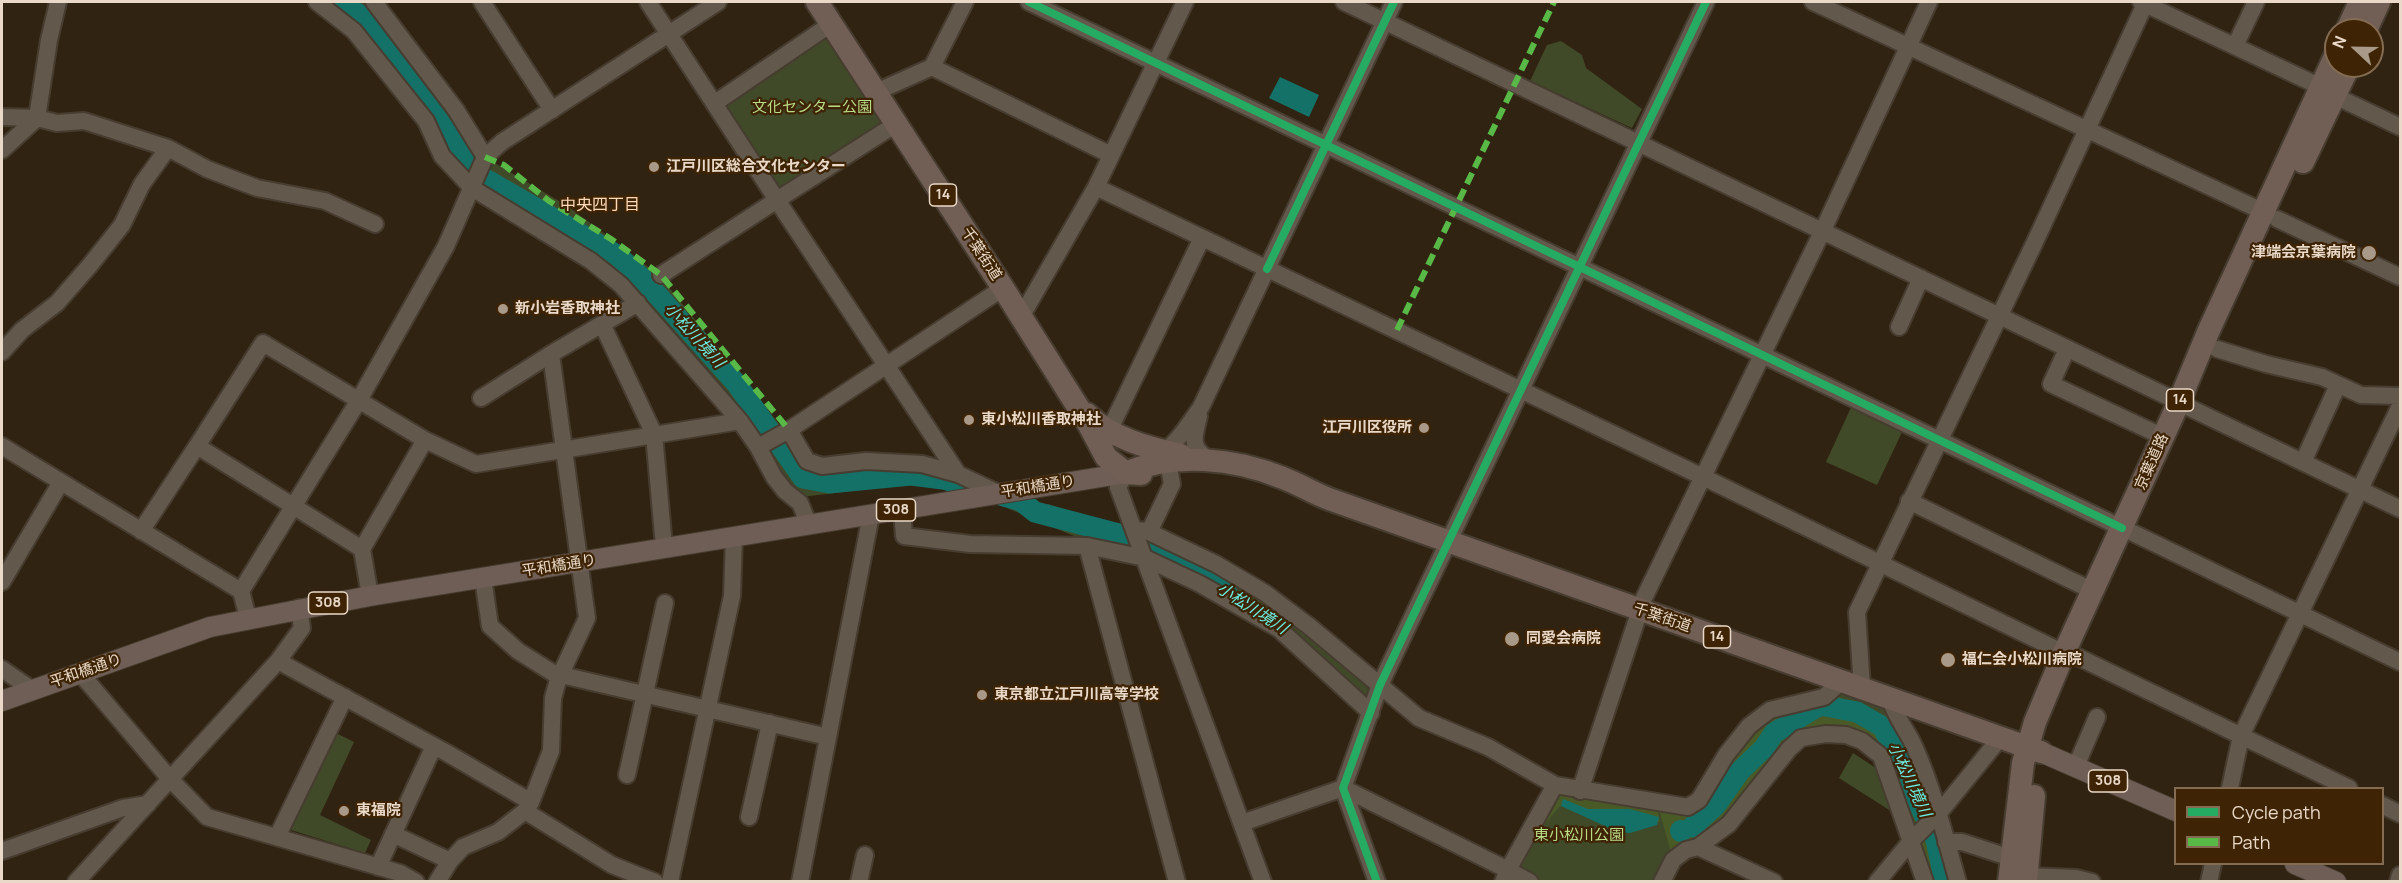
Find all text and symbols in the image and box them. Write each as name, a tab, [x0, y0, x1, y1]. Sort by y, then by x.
north arrow	[2324, 18, 2384, 78]
text: N	[2327, 33, 2352, 51]
park label: 文化センター公園	[752, 99, 872, 117]
place label: 江戸川区総合文化センター	[666, 158, 846, 176]
marker: 江戸川区総合文化センター	[647, 160, 661, 174]
road number: 14	[930, 184, 956, 206]
district label: 中央四丁目	[560, 196, 640, 216]
street label: 千葉街道	[957, 224, 1005, 284]
place label: 津端会京葉病院	[2251, 244, 2356, 262]
marker: 津端会京葉病院	[2360, 244, 2378, 262]
place label: 新小岩香取神社	[515, 300, 620, 318]
water label: 小松川境川	[660, 300, 728, 372]
marker: 新小岩香取神社	[496, 302, 510, 316]
road number: 14	[2166, 389, 2194, 411]
place label: 東小松川香取神社	[981, 411, 1101, 429]
marker: 東小松川香取神社	[962, 413, 976, 427]
place label: 江戸川区役所	[1322, 419, 1412, 437]
marker: 江戸川区役所	[1417, 421, 1431, 435]
street label: 京葉道路	[2132, 431, 2172, 493]
street label: 平和橋通り	[1000, 472, 1076, 502]
road number: 308	[876, 499, 916, 521]
street label: 平和橋通り	[521, 551, 597, 581]
water label: 小松川境川	[1213, 579, 1291, 639]
road number: 308	[308, 592, 348, 614]
street label: 千葉街道	[1631, 600, 1693, 636]
road number: 14	[1704, 626, 1730, 648]
marker: 同愛会病院	[1503, 630, 1521, 648]
place label: 同愛会病院	[1526, 630, 1601, 648]
street label: 平和橋通り	[48, 650, 124, 692]
marker: 福仁会小松川病院	[1939, 651, 1957, 669]
place label: 福仁会小松川病院	[1962, 651, 2082, 669]
place label: 東京都立江戸川高等学校	[994, 686, 1159, 704]
marker: 東京都立江戸川高等学校	[975, 688, 989, 702]
water label: 小松川境川	[1883, 740, 1935, 820]
road number: 308	[2088, 770, 2128, 792]
legend	[2174, 787, 2384, 865]
text: Cycle path	[2232, 800, 2321, 824]
place label: 東福院	[356, 802, 401, 820]
marker: 東福院	[337, 804, 351, 818]
park label: 東小松川公園	[1534, 827, 1624, 845]
text: Path	[2232, 830, 2270, 854]

